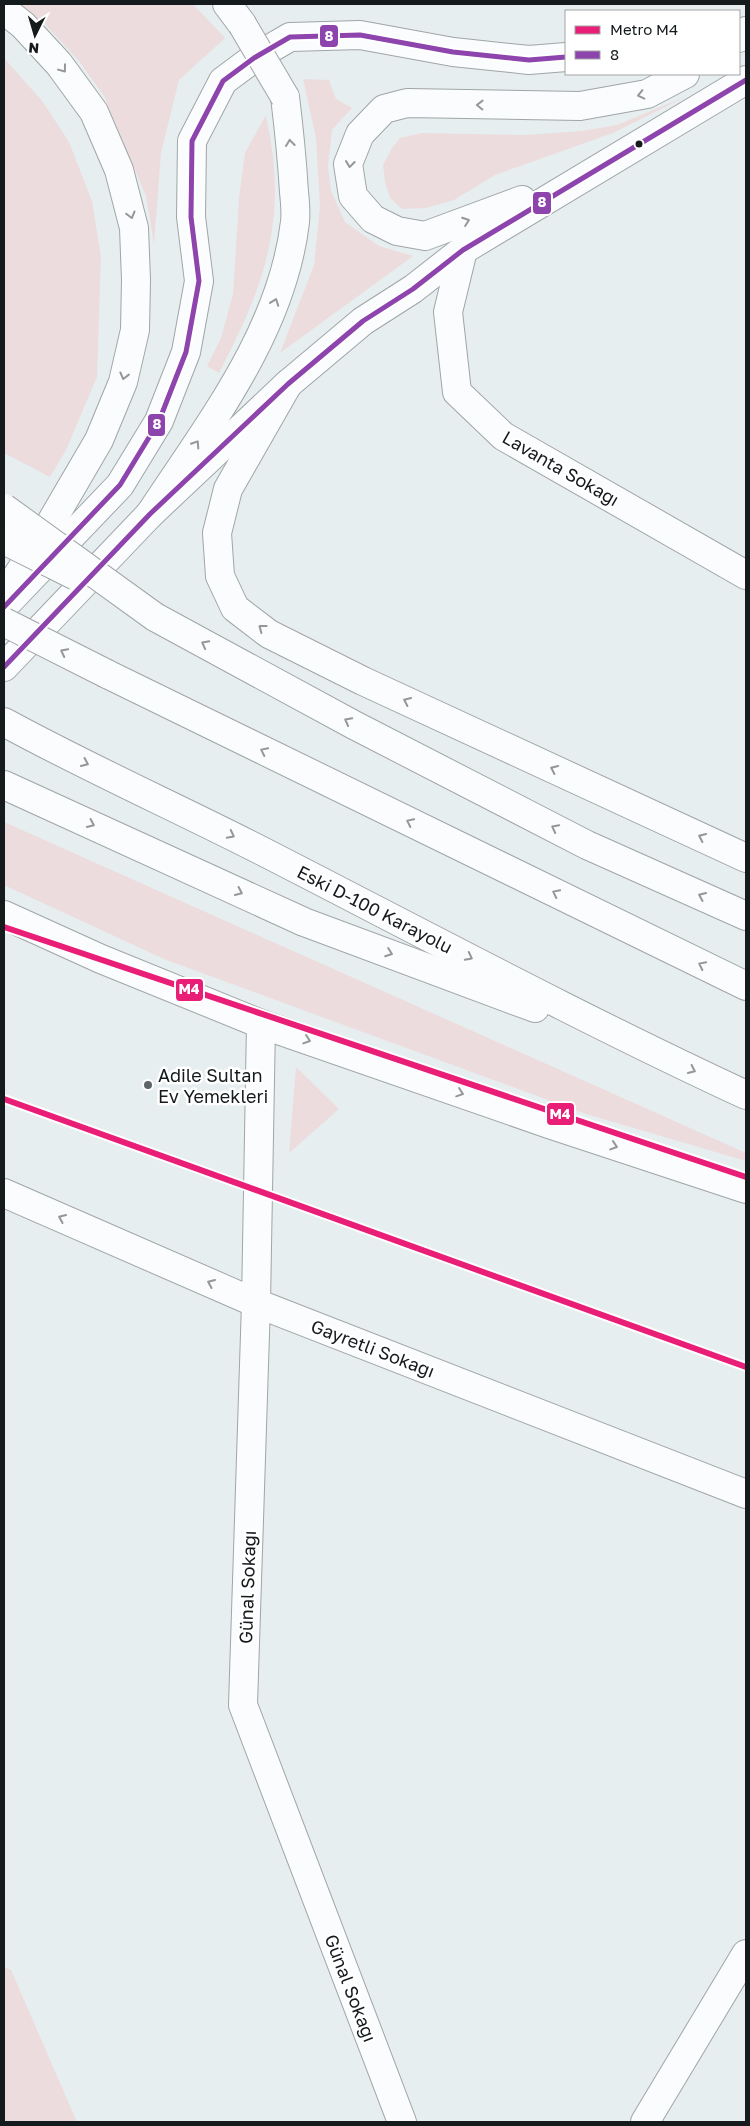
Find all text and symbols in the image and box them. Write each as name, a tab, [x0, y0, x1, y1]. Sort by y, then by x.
north arrow	[10, 10, 60, 60]
legend	[565, 10, 740, 75]
text: Metro M4	[610, 20, 678, 38]
line badge: 8	[319, 24, 339, 48]
text: 8	[325, 27, 334, 44]
text: N	[28, 40, 40, 57]
text: 8	[610, 45, 619, 63]
one-way arrow	[57, 63, 65, 72]
one-way arrow	[637, 89, 645, 100]
one-way arrow	[475, 100, 483, 110]
one-way arrow	[285, 139, 296, 147]
unlabelled marker	[634, 139, 644, 149]
one-way arrow	[345, 160, 356, 168]
line badge: 8	[532, 191, 552, 215]
text: 8	[538, 193, 547, 210]
one-way arrow	[125, 211, 135, 219]
one-way arrow	[462, 217, 470, 227]
one-way arrow	[269, 299, 279, 307]
one-way arrow	[119, 371, 130, 380]
line badge: 8	[147, 413, 166, 437]
text: 8	[153, 415, 162, 432]
street label: Lavanta Sokağı	[499, 426, 623, 510]
one-way arrow	[190, 440, 199, 450]
one-way arrow	[258, 625, 268, 634]
one-way arrow	[201, 640, 210, 650]
one-way arrow	[60, 648, 69, 658]
one-way arrow	[403, 697, 412, 707]
one-way arrow	[344, 717, 353, 727]
one-way arrow	[261, 747, 270, 757]
one-way arrow	[80, 757, 89, 768]
one-way arrow	[550, 765, 559, 775]
one-way arrow	[86, 818, 95, 828]
one-way arrow	[407, 818, 416, 828]
one-way arrow	[551, 824, 560, 834]
one-way arrow	[225, 829, 234, 839]
one-way arrow	[698, 833, 707, 843]
street label: Eski D-100 Karayolu	[294, 860, 456, 958]
one-way arrow	[233, 885, 242, 895]
one-way arrow	[553, 890, 562, 900]
one-way arrow	[698, 892, 707, 903]
one-way arrow	[384, 947, 393, 957]
one-way arrow	[463, 951, 472, 961]
one-way arrow	[699, 961, 708, 971]
line badge: M4	[175, 978, 204, 1002]
text: M4	[178, 980, 200, 997]
one-way arrow	[302, 1034, 310, 1044]
one-way arrow	[687, 1063, 696, 1074]
place label: Adile Sultan Ev Yemekleri	[158, 1064, 268, 1107]
marker: Adile Sultan Ev Yemekleri	[142, 1079, 154, 1091]
one-way arrow	[455, 1087, 464, 1097]
line badge: M4	[546, 1102, 575, 1126]
text: M4	[549, 1105, 571, 1122]
one-way arrow	[609, 1140, 617, 1150]
one-way arrow	[58, 1214, 67, 1225]
one-way arrow	[207, 1279, 216, 1290]
street label: Gayretli Sokağı	[308, 1314, 438, 1382]
street label: Günal Sokağı	[234, 1530, 260, 1644]
street label: Günal Sokağı	[320, 1931, 382, 2045]

